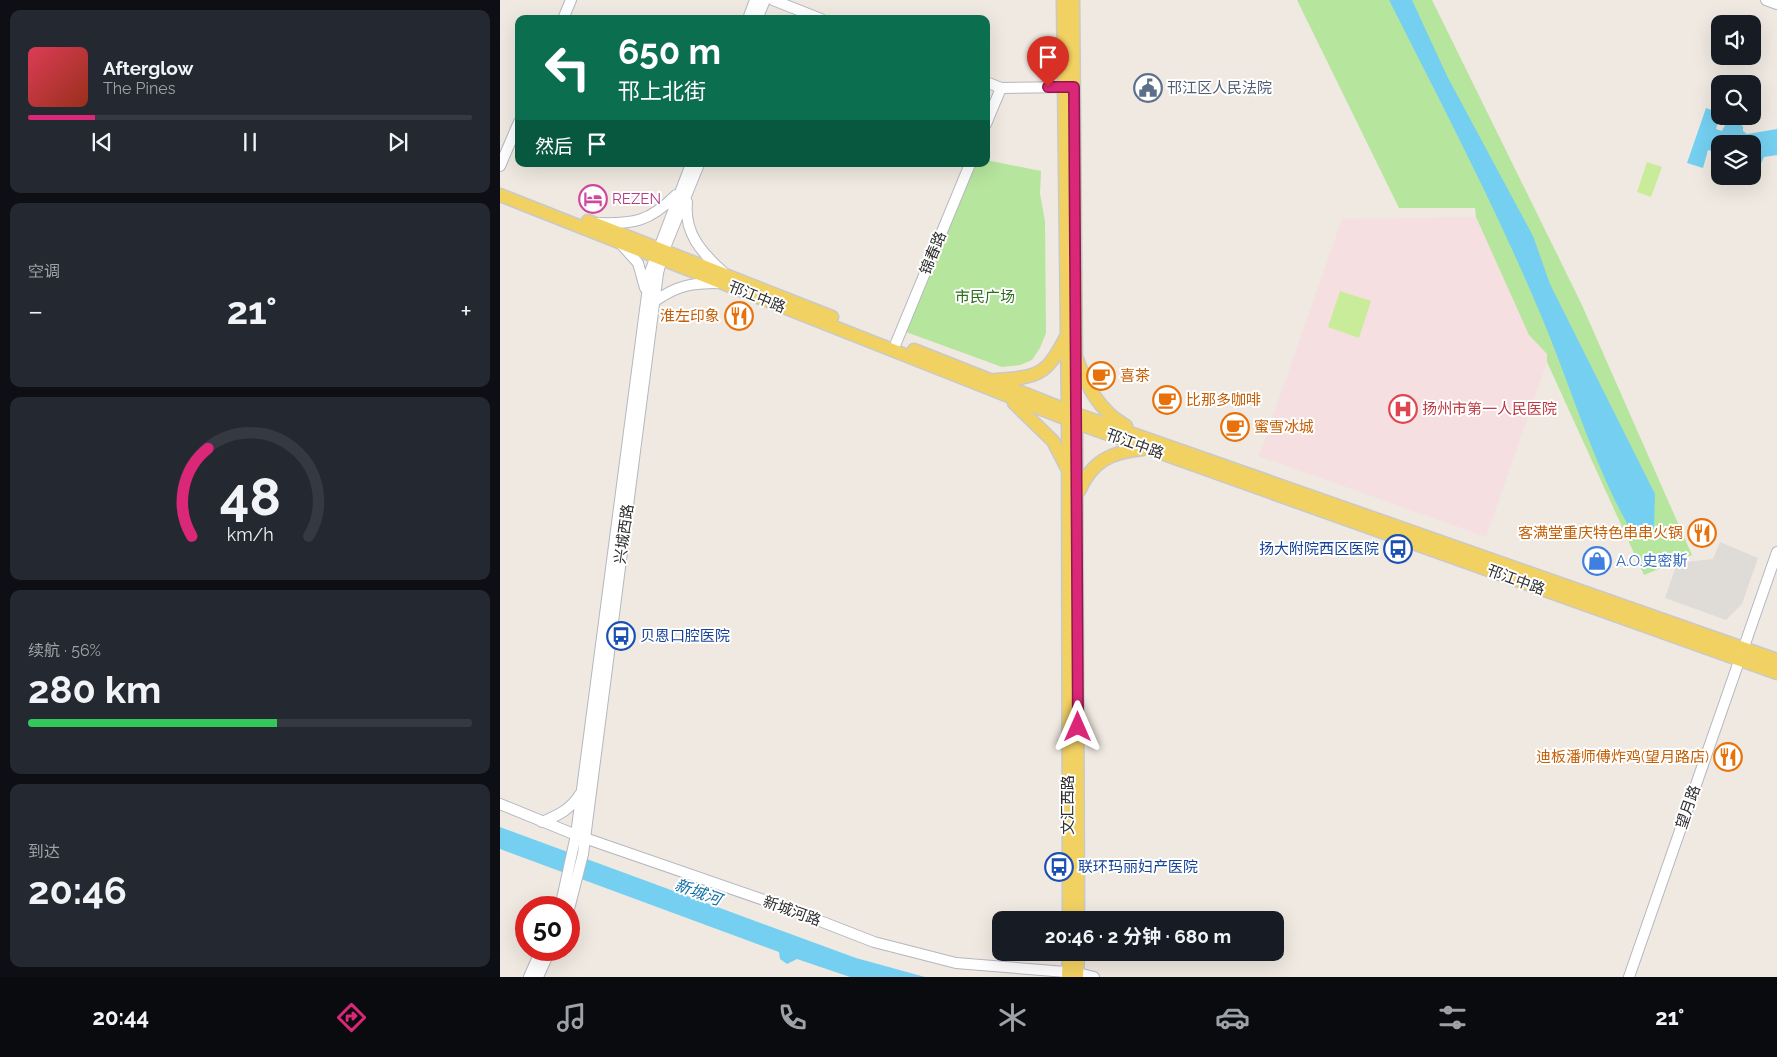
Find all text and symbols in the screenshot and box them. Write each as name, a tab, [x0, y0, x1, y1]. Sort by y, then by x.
map controls	[1711, 15, 1761, 185]
button: sound	[1711, 15, 1761, 65]
text: 650 m	[618, 31, 721, 72]
icon: left	[535, 35, 600, 100]
pin	[1027, 36, 1069, 87]
icon: arrive	[1034, 43, 1062, 71]
text: Afterglow	[103, 57, 193, 79]
public building icon: 邗江区人民法院	[1133, 73, 1163, 103]
button: search	[1711, 75, 1761, 125]
text: 邗上北街	[618, 78, 706, 104]
text: The Pines	[103, 79, 175, 98]
place label: 邗江区人民法院	[1167, 79, 1272, 97]
icon: previous	[88, 128, 116, 156]
icon: pause	[236, 128, 264, 156]
icon: next	[384, 128, 412, 156]
icon: arrive	[583, 130, 611, 158]
text: 然后	[535, 135, 573, 157]
button: layers	[1711, 135, 1761, 185]
hotel icon: REZEN	[578, 184, 608, 214]
place label: REZEN	[612, 190, 661, 208]
street label: 锦春路	[916, 229, 950, 277]
text: 空调	[28, 262, 60, 281]
street label: 邗江中路	[726, 277, 788, 317]
text: 21°	[227, 288, 277, 333]
park label: 市民广场	[955, 288, 1015, 306]
text: −	[28, 295, 43, 328]
text: +	[460, 295, 472, 328]
restaurant icon: 淮左印象	[724, 301, 754, 331]
place label: 淮左印象	[660, 307, 720, 325]
cafe icon: 喜茶	[1086, 361, 1116, 391]
place label: 喜茶	[1120, 367, 1150, 385]
cafe icon: 比那多咖啡	[1152, 385, 1182, 415]
place label: 比那多咖啡	[1186, 391, 1261, 409]
hospital icon: 扬州市第一人民医院	[1388, 394, 1418, 424]
place label: 扬州市第一人民医院	[1422, 400, 1557, 418]
cafe icon: 蜜雪冰城	[1220, 412, 1250, 442]
place label: 蜜雪冰城	[1254, 418, 1314, 436]
street label: 邗江中路	[1104, 425, 1166, 463]
text: 48	[219, 466, 281, 527]
street label: 兴城西路	[611, 503, 637, 565]
restaurant icon: 客满堂重庆特色串串火锅	[1687, 518, 1717, 548]
text: km/h	[226, 524, 274, 545]
place label: 客满堂重庆特色串串火锅	[1518, 524, 1683, 542]
bus stop icon: 扬大附院西区医院	[1383, 534, 1413, 564]
place label: 扬大附院西区医院	[1259, 540, 1379, 558]
shop icon: A.O.史密斯	[1582, 546, 1612, 576]
place label: A.O.史密斯	[1616, 552, 1688, 570]
street label: 邗江中路	[1485, 561, 1547, 599]
bus stop icon: 贝恩口腔医院	[606, 621, 636, 651]
place label: 贝恩口腔医院	[640, 627, 730, 645]
text: 续航 · 56%	[28, 641, 101, 660]
text: 280 km	[28, 667, 161, 712]
position arrow	[1051, 700, 1103, 752]
restaurant icon: 迪板潘师傅炸鸡(望月路店)	[1713, 742, 1743, 772]
place label: 迪板潘师傅炸鸡(望月路店)	[1536, 748, 1709, 766]
street label: 文汇西路	[1059, 775, 1077, 835]
street label: 望月路	[1672, 783, 1704, 831]
text: 到达	[28, 842, 60, 861]
bus stop icon: 联环玛丽妇产医院	[1044, 852, 1074, 882]
place label: 联环玛丽妇产医院	[1078, 858, 1198, 876]
text: 20:46	[28, 868, 127, 913]
water label: 新城河	[672, 875, 727, 910]
street label: 新城河路	[761, 892, 823, 930]
speed limit sign: 50	[515, 896, 580, 961]
text: 20:46 · 2 分钟 · 680 m	[1045, 925, 1231, 947]
icon: directions	[334, 1000, 369, 1035]
icon: music	[554, 1000, 589, 1035]
icon: phone	[775, 1000, 810, 1035]
icon: climate	[995, 1000, 1030, 1035]
icon: car	[1215, 1000, 1250, 1035]
icon: filters	[1435, 1000, 1470, 1035]
text: 20:44	[93, 1004, 149, 1030]
text: 21°	[1655, 1004, 1684, 1030]

